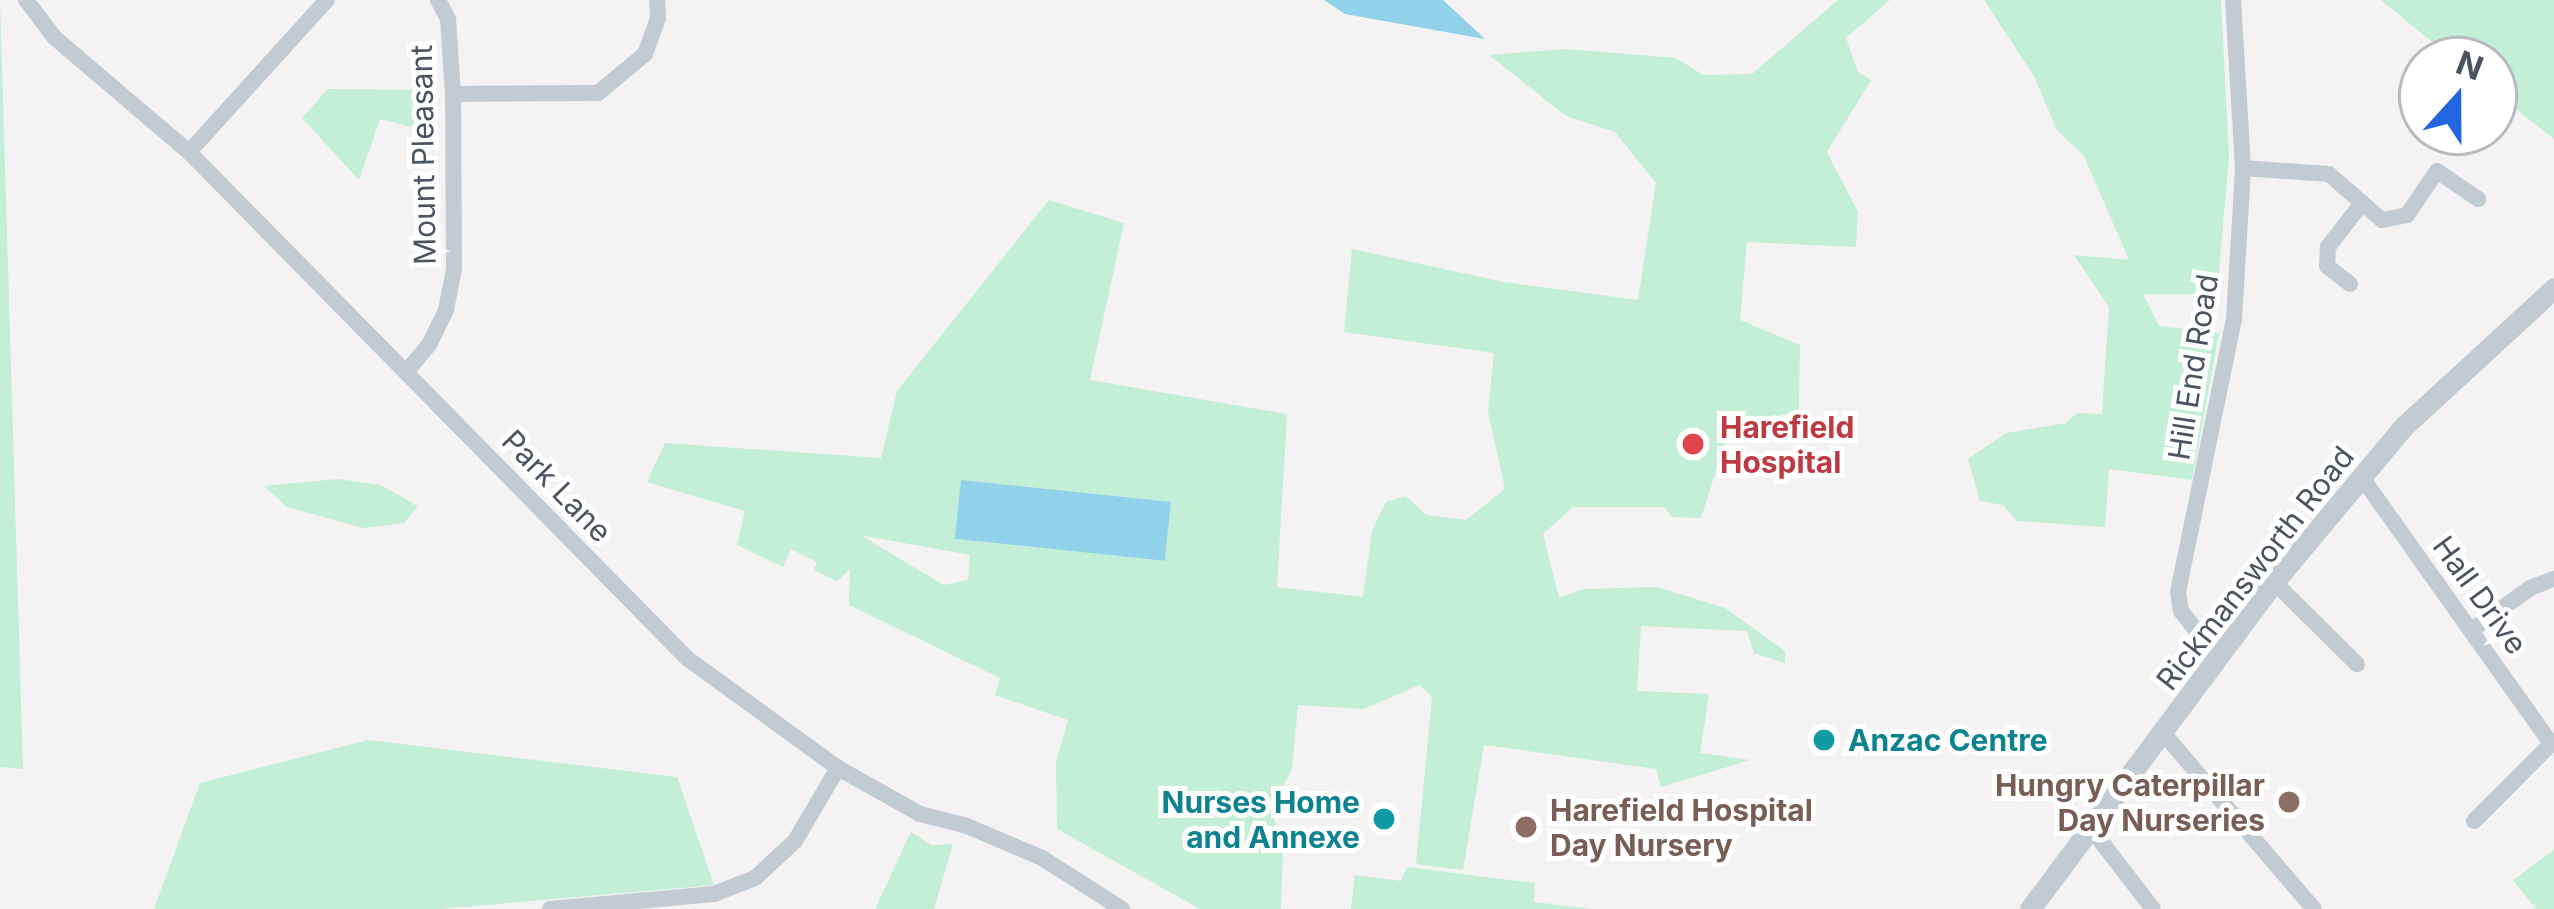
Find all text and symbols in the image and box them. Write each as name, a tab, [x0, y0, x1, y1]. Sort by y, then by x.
north arrow	[2398, 36, 2518, 156]
text: N	[2451, 42, 2489, 88]
street label: Mount Pleasant	[403, 45, 443, 265]
street label: Hill End Road	[2161, 272, 2225, 462]
place label: Harefield Hospital	[1720, 409, 1854, 480]
street label: Park Lane	[495, 423, 619, 549]
marker: Harefield Hospital	[1677, 428, 1709, 460]
street label: Rickmansworth Road	[2149, 439, 2361, 697]
street label: Hall Drive	[2425, 529, 2535, 661]
place label: Anzac Centre	[1848, 722, 2048, 758]
marker: Anzac Centre	[1811, 727, 1837, 753]
place label: Hungry Caterpillar Day Nurseries	[1995, 767, 2265, 838]
place label: Nurses Home and Annexe	[1162, 784, 1360, 854]
marker: Hungry Caterpillar Day Nurseries	[2276, 789, 2302, 815]
place label: Harefield Hospital Day Nursery	[1550, 792, 1813, 862]
marker: Nurses Home and Annexe	[1371, 806, 1397, 832]
marker: Harefield Hospital Day Nursery	[1513, 814, 1539, 840]

